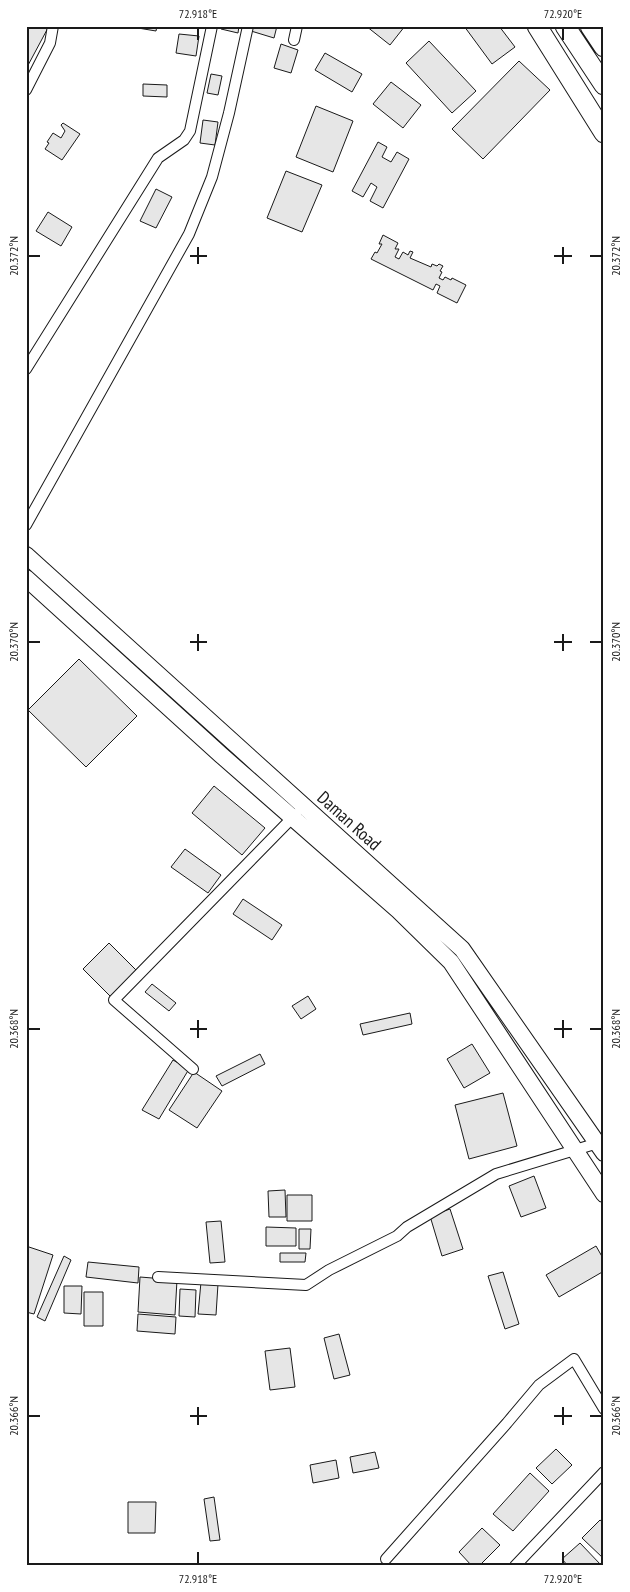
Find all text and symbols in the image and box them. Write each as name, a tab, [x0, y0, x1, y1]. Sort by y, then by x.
text: 72.918°E	[179, 6, 217, 21]
text: 72.920°E	[544, 6, 582, 21]
text: 20.372°N	[6, 236, 21, 276]
text: 20.372°N	[608, 236, 623, 276]
text: 20.370°N	[6, 622, 21, 662]
text: 20.370°N	[608, 622, 623, 662]
street label: Daman Road	[313, 786, 386, 855]
text: 20.368°N	[6, 1009, 21, 1049]
text: 20.368°N	[608, 1009, 623, 1049]
text: 20.366°N	[6, 1396, 21, 1436]
text: 20.366°N	[608, 1396, 623, 1436]
text: 72.918°E	[179, 1571, 217, 1586]
text: 72.920°E	[544, 1571, 582, 1586]

